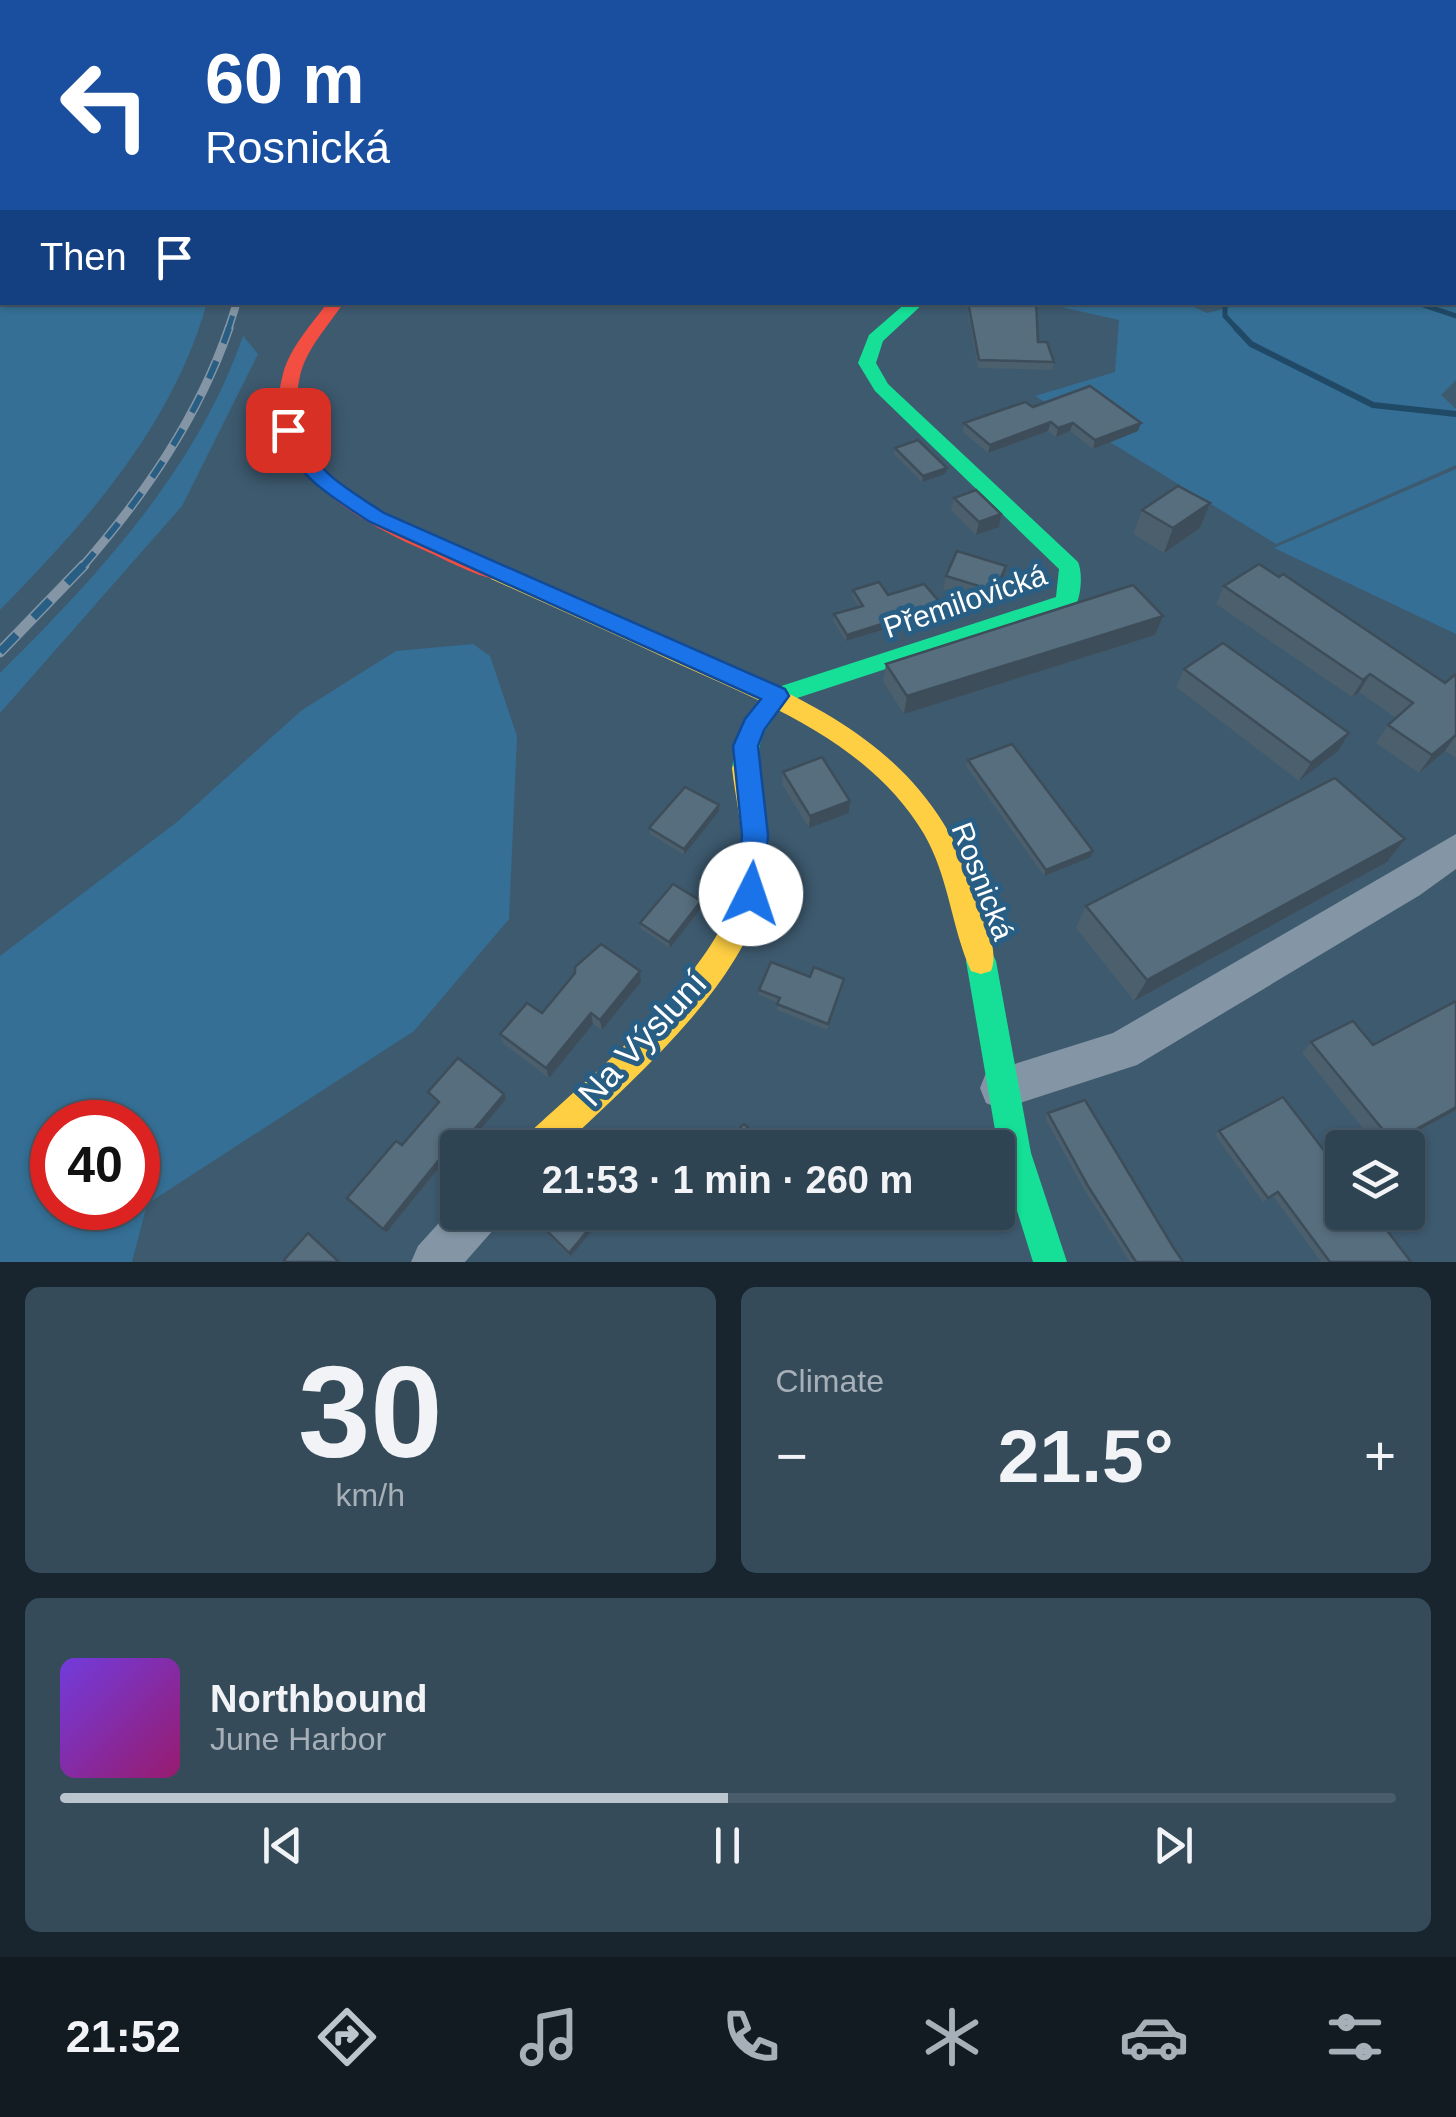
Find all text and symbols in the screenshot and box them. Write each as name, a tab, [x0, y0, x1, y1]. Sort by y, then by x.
icon: left	[40, 40, 170, 170]
text: 60 m	[205, 40, 365, 118]
text: Rosnická	[205, 122, 390, 173]
icon: arrive	[147, 230, 202, 285]
text: Then	[40, 236, 127, 278]
pin	[246, 388, 331, 473]
icon: arrive	[261, 403, 316, 458]
street label: Přemilovická	[879, 558, 1051, 644]
street label: Rosnická	[945, 817, 1021, 945]
position arrow	[699, 842, 803, 946]
street label: Na Výsluní	[570, 963, 714, 1113]
speed limit sign: 40	[30, 1100, 160, 1230]
map controls	[1325, 1130, 1425, 1230]
button: layers	[1325, 1130, 1425, 1230]
text: 21:53 · 1 min · 260 m	[542, 1159, 913, 1201]
text: 30	[298, 1339, 443, 1485]
text: Climate	[776, 1363, 884, 1399]
text: 21.5°	[998, 1414, 1174, 1498]
text: −	[776, 1425, 808, 1487]
text: +	[1364, 1425, 1396, 1487]
text: km/h	[336, 1477, 405, 1513]
text: Northbound	[210, 1678, 427, 1720]
text: June Harbor	[210, 1721, 386, 1757]
icon: previous	[255, 1818, 310, 1873]
icon: pause	[700, 1818, 755, 1873]
icon: next	[1146, 1818, 1201, 1873]
icon: directions	[312, 2002, 382, 2072]
icon: music	[514, 2002, 584, 2072]
icon: phone	[716, 2002, 786, 2072]
icon: climate	[917, 2002, 987, 2072]
icon: car	[1119, 2002, 1189, 2072]
icon: filters	[1320, 2002, 1390, 2072]
text: 21:52	[66, 2011, 181, 2062]

